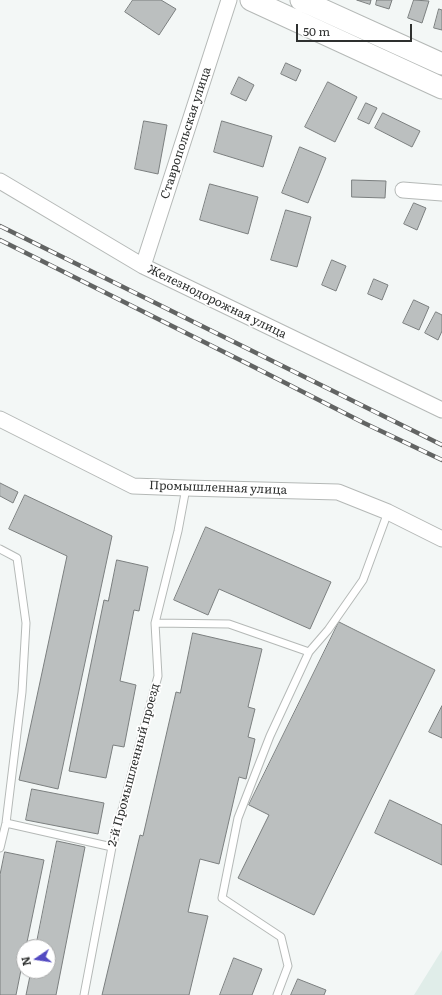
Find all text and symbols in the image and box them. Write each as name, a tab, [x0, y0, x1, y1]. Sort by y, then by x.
scale bar	[298, 16, 414, 42]
text: 50 m	[303, 22, 330, 40]
street label: Ставропольская улица	[158, 65, 214, 201]
street label: Железнодорожная улица	[145, 262, 289, 342]
street label: Промышленная улица	[149, 478, 287, 498]
street label: 2-й Промышленный проезд	[105, 682, 163, 848]
north arrow	[16, 939, 56, 979]
text: N	[16, 955, 34, 968]

